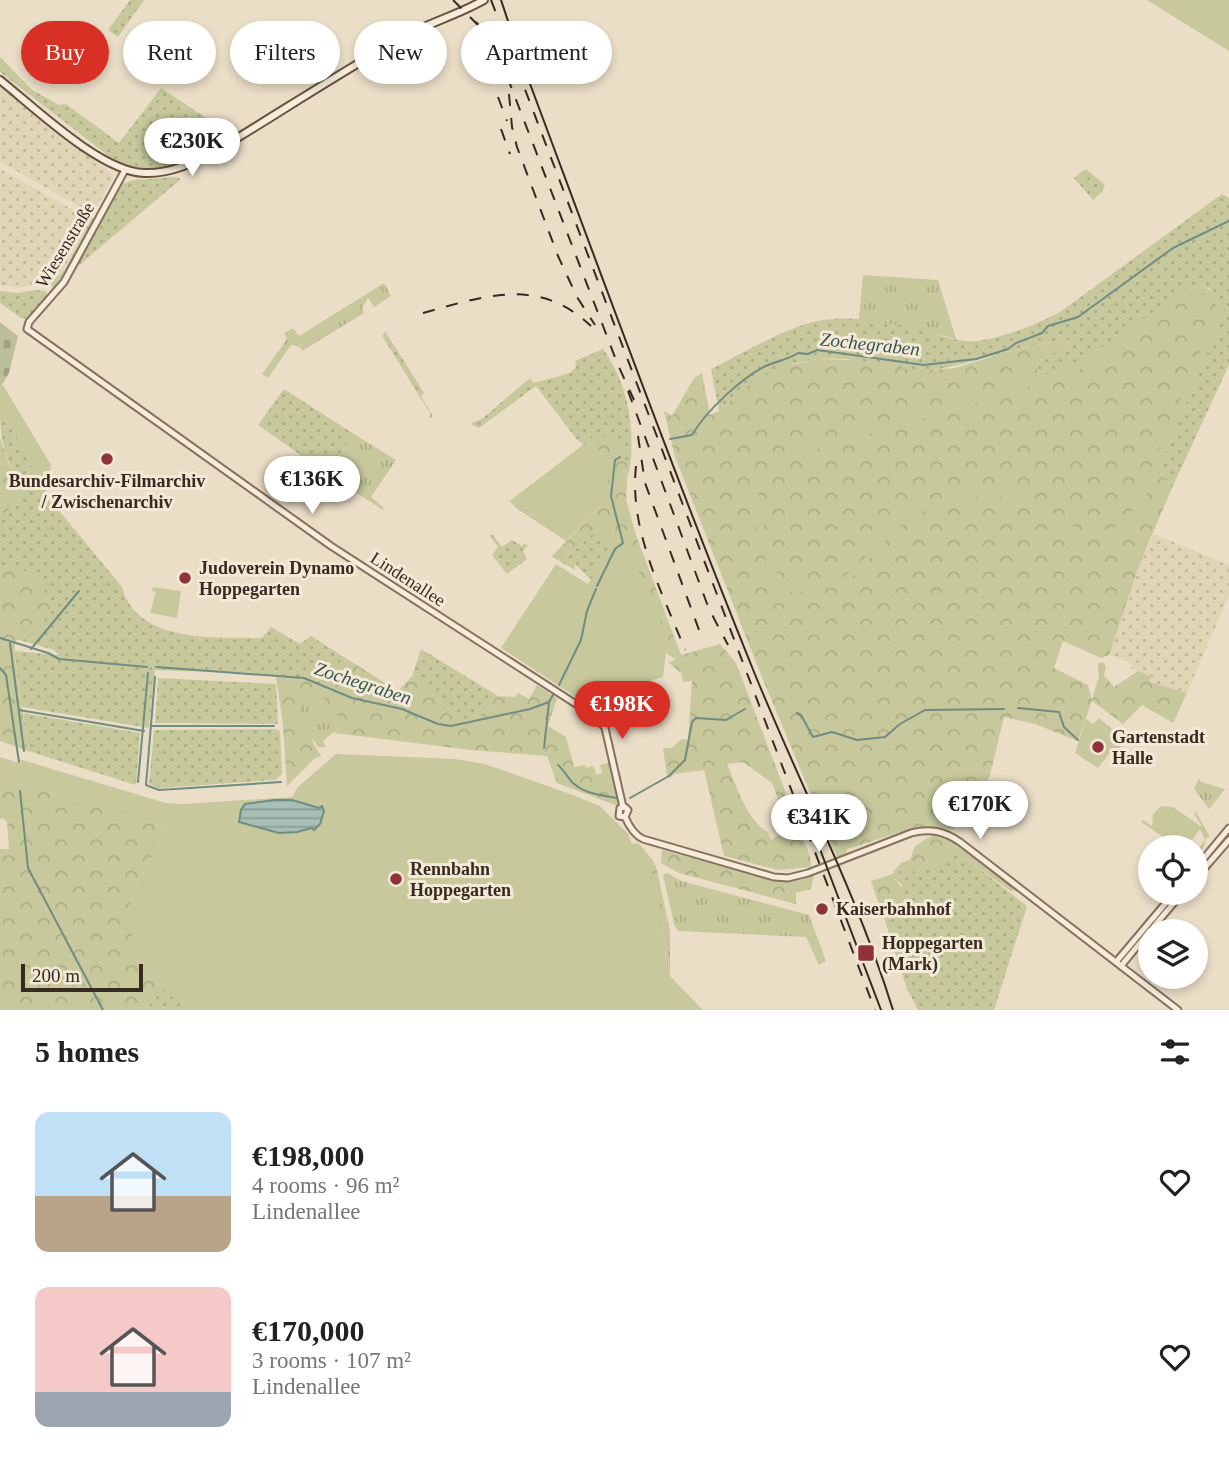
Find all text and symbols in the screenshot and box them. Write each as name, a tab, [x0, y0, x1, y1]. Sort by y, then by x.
chip: Buy	[21, 21, 109, 84]
chip: Rent	[123, 21, 216, 84]
chip: Filters	[230, 21, 340, 84]
chip: New	[354, 21, 447, 84]
chip: Apartment	[461, 21, 612, 84]
pin: €230K	[143, 118, 241, 178]
text: €230K	[160, 128, 224, 153]
street label: Wiesenstraße	[32, 199, 98, 291]
water label: Zochegraben	[819, 328, 921, 360]
marker: Bundesarchiv-Filmarchiv / Zwischenarchiv	[99, 451, 115, 467]
pin: €136K	[263, 456, 361, 516]
text: €136K	[280, 466, 344, 491]
place label: Bundesarchiv-Filmarchiv / Zwischenarchiv	[9, 471, 205, 512]
street label: Lindenallee	[367, 547, 449, 611]
place label: Judoverein Dynamo Hoppegarten	[199, 558, 354, 599]
marker: Judoverein Dynamo Hoppegarten	[177, 570, 193, 586]
water label: Zochegraben	[312, 658, 414, 708]
pin: €198K	[573, 682, 671, 741]
text: €198K	[590, 691, 654, 716]
place label: Gartenstadt Halle	[1112, 727, 1205, 768]
marker: Gartenstadt Halle	[1090, 739, 1106, 755]
pin: €170K	[931, 782, 1029, 841]
text: €170K	[948, 791, 1012, 816]
pin: €341K	[770, 794, 868, 854]
text: €341K	[787, 804, 851, 829]
map controls	[1138, 835, 1208, 989]
button: locate	[1138, 835, 1208, 905]
place label: Rennbahn Hoppegarten	[410, 859, 511, 900]
marker: Rennbahn Hoppegarten	[388, 871, 404, 887]
place label: Kaiserbahnhof	[836, 899, 952, 919]
marker: Kaiserbahnhof	[814, 901, 830, 917]
button: layers	[1138, 919, 1208, 989]
place label: Hoppegarten (Mark)	[882, 933, 983, 975]
marker: Hoppegarten (Mark)	[856, 943, 876, 963]
scale bar	[21, 961, 144, 993]
text: 200 m	[32, 965, 80, 986]
icon: filters	[1156, 1033, 1194, 1071]
text: 5 homes	[35, 1035, 139, 1068]
text: €198,000	[252, 1139, 365, 1172]
icon: home	[91, 1140, 175, 1224]
icon: heart	[1156, 1163, 1194, 1201]
text: 4 rooms · 96 m²	[252, 1173, 399, 1198]
text: Lindenallee	[252, 1199, 361, 1224]
text: €170,000	[252, 1314, 365, 1347]
icon: home	[91, 1315, 175, 1399]
icon: heart	[1156, 1338, 1194, 1376]
text: 3 rooms · 107 m²	[252, 1348, 411, 1373]
text: Lindenallee	[252, 1374, 361, 1399]

